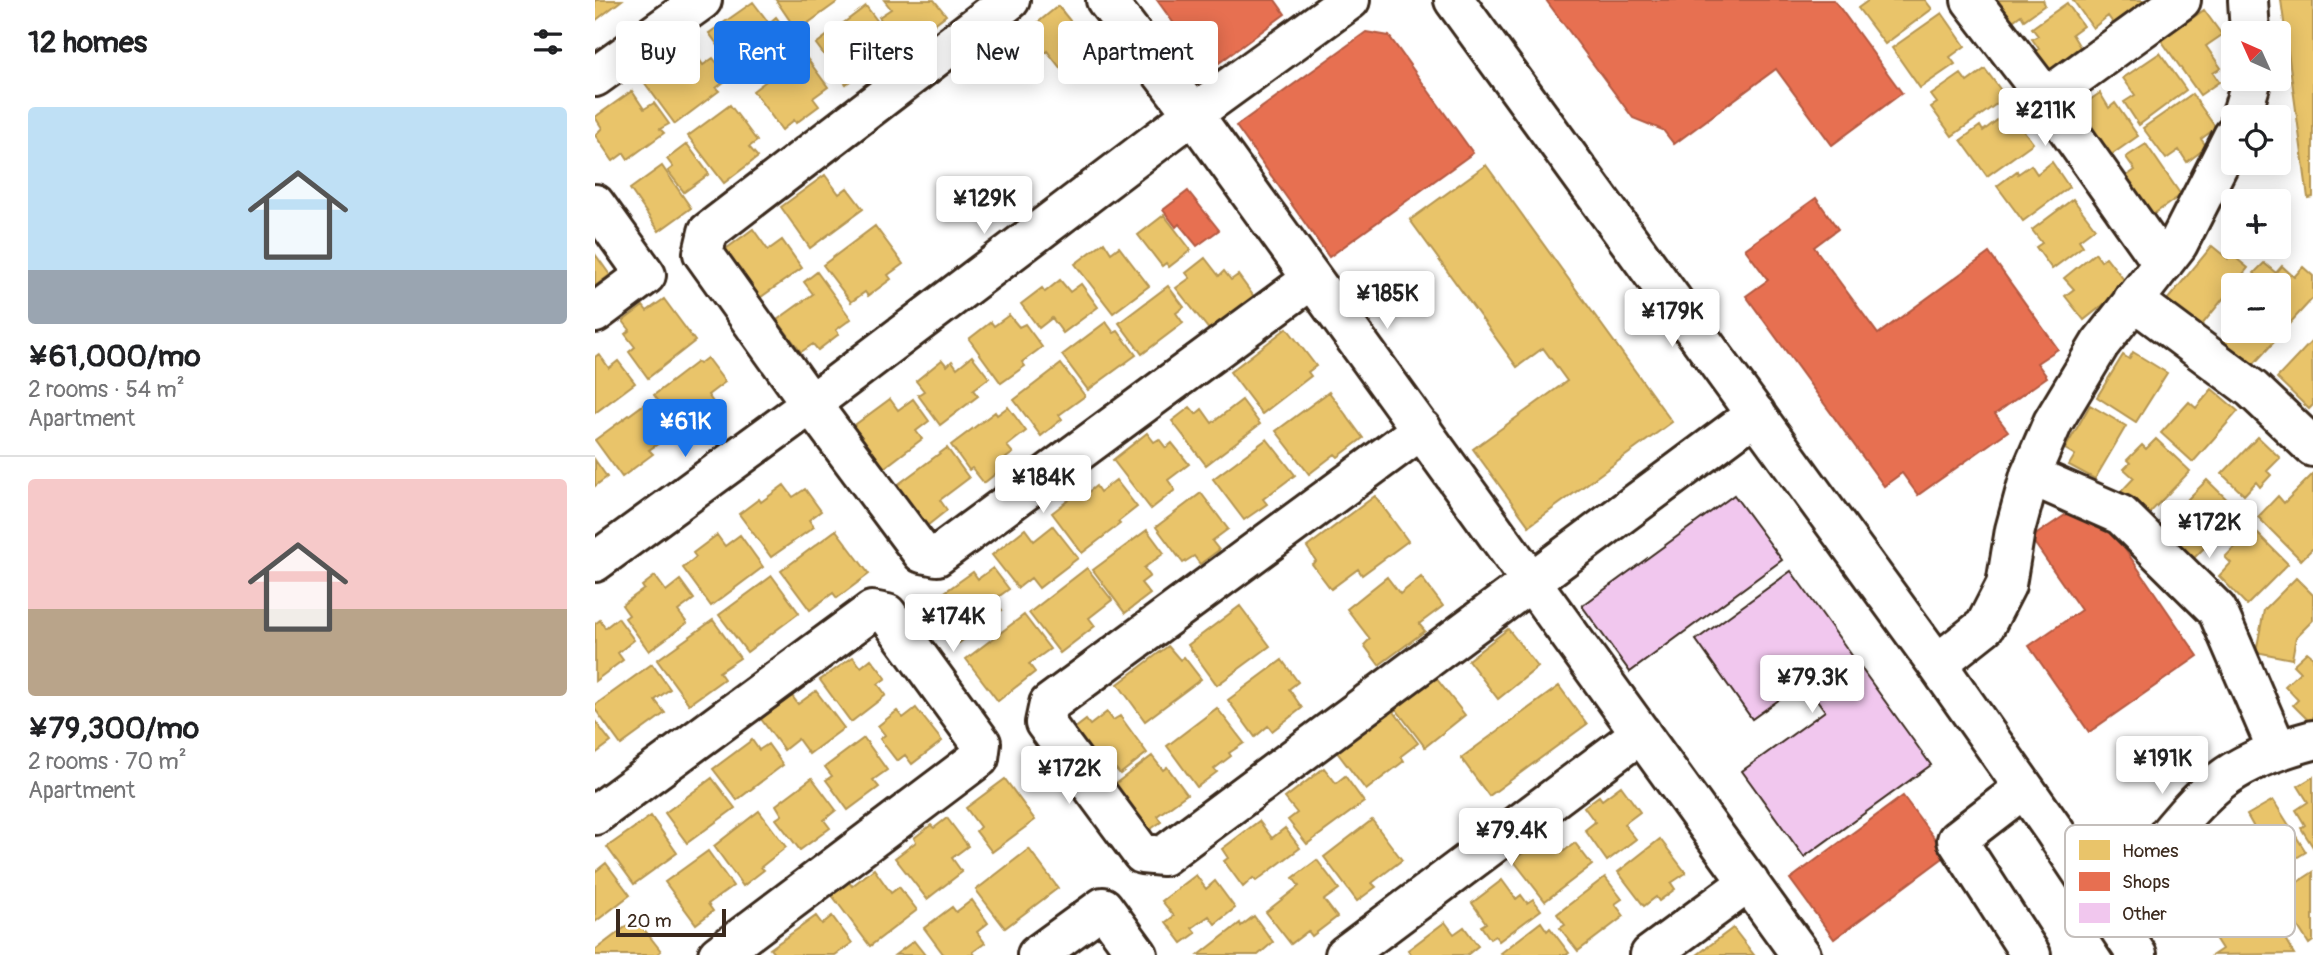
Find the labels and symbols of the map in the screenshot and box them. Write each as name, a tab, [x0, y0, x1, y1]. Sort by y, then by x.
north arrow	[2221, 21, 2291, 91]
pin: ¥211K	[1996, 88, 2094, 148]
pin: ¥129K	[935, 176, 1033, 236]
pin: ¥185K	[1338, 272, 1436, 331]
pin: ¥179K	[1623, 290, 1721, 349]
pin: ¥61K	[644, 400, 726, 459]
pin: ¥184K	[994, 456, 1092, 515]
pin: ¥172K	[2160, 500, 2258, 560]
pin: ¥174K	[904, 594, 1002, 654]
pin: ¥79.3K	[1755, 656, 1869, 715]
pin: ¥191K	[2113, 736, 2211, 796]
pin: ¥172K	[1020, 746, 1118, 806]
pin: ¥79.4K	[1454, 808, 1568, 868]
legend	[2065, 825, 2295, 937]
text: Homes	[2122, 839, 2179, 863]
text: Shops	[2122, 870, 2170, 894]
text: Other	[2122, 902, 2167, 926]
scale bar	[616, 906, 726, 938]

